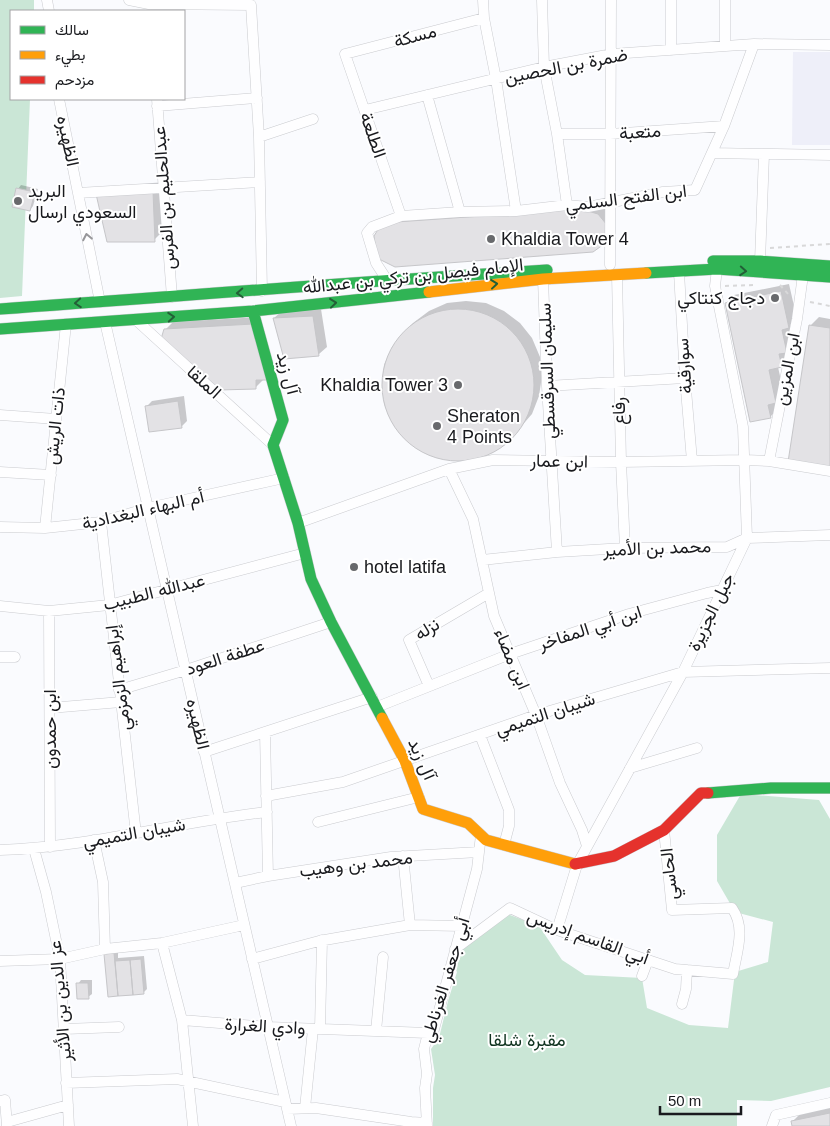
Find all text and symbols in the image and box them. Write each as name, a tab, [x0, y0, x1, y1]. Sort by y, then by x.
legend	[10, 10, 185, 100]
text: سالك	[55, 21, 89, 38]
street label: مسكة	[391, 21, 439, 51]
street label: ضمرة بن الحصين	[503, 44, 629, 89]
text: بطيء	[55, 46, 85, 68]
text: مزدحم	[55, 71, 94, 90]
street label: الطلعة	[356, 110, 390, 160]
street label: الظهيره	[52, 114, 83, 169]
street label: متعبة	[618, 121, 662, 143]
street label: عبدالحليم بن الفرس	[149, 125, 181, 270]
place label: البريد السعودي ارسال	[28, 181, 137, 227]
street label: ابن الفتح السلمي	[564, 181, 688, 220]
marker: البريد السعودي ارسال	[12, 195, 24, 207]
place label: Khaldia Tower 4	[501, 229, 629, 249]
one-way arrow	[82, 232, 93, 241]
marker: Khaldia Tower 4	[485, 233, 497, 245]
street label: الإمام فيصل بن تركي بن عبدالله	[302, 253, 525, 303]
one-way arrow	[740, 266, 748, 277]
one-way arrow	[490, 279, 498, 290]
one-way arrow	[235, 287, 243, 298]
place label: دجاج كنتاكي	[677, 288, 765, 313]
marker: دجاج كنتاكي	[769, 292, 781, 304]
one-way arrow	[73, 298, 81, 309]
one-way arrow	[329, 298, 337, 309]
street label: سليمان السرقسطي	[535, 302, 564, 439]
one-way arrow	[167, 312, 175, 323]
street label: ابن المزين	[770, 331, 805, 407]
street label: سوارقية	[672, 338, 697, 394]
street label: آل زيد	[272, 350, 304, 398]
street label: الملقا	[183, 361, 225, 403]
place label: Khaldia Tower 3	[320, 375, 448, 395]
marker: Khaldia Tower 3	[452, 379, 464, 391]
street label: ذات الريش	[41, 386, 70, 466]
street label: رفاع	[609, 397, 631, 425]
place label: Sheraton 4 Points	[447, 406, 520, 447]
marker: Sheraton 4 Points	[431, 420, 443, 432]
street label: ابن عمار	[529, 450, 588, 473]
street label: أم البهاء البغدادية	[80, 486, 206, 536]
street label: محمد بن الأمير	[602, 536, 711, 561]
place label: hotel latifa	[364, 557, 447, 577]
marker: hotel latifa	[348, 561, 360, 573]
street label: عبدالله الطبيب	[101, 569, 207, 614]
street label: جبل الجزيرة	[684, 570, 739, 655]
street label: ابن أبي المفاخر	[535, 602, 646, 659]
street label: نزله	[411, 614, 444, 645]
street label: إبراهيم الزمزمي	[102, 623, 139, 732]
street label: ابن مضاء	[489, 625, 534, 693]
street label: عطفة العود	[183, 635, 267, 680]
street label: شيبان التميمي	[493, 688, 599, 744]
street label: ابن حمدون	[40, 689, 61, 769]
street label: الظهيره	[181, 697, 214, 752]
street label: آل زيد	[403, 735, 441, 785]
street label: شيبان التميمي	[81, 814, 188, 857]
street label: الحاسي	[656, 846, 687, 901]
street label: محمد بن وهيب	[298, 847, 414, 882]
street label: أبي القاسم إدريس	[523, 906, 652, 973]
street label: أبي جعفر الغرناطي	[416, 915, 478, 1046]
street label: عز الدين بن الأثير	[45, 939, 76, 1064]
street label: وادي الغرارة	[224, 1014, 306, 1043]
park label: مقبرة شلقا	[488, 1030, 566, 1051]
scale bar	[660, 1084, 741, 1116]
text: 50 m	[668, 1092, 701, 1109]

